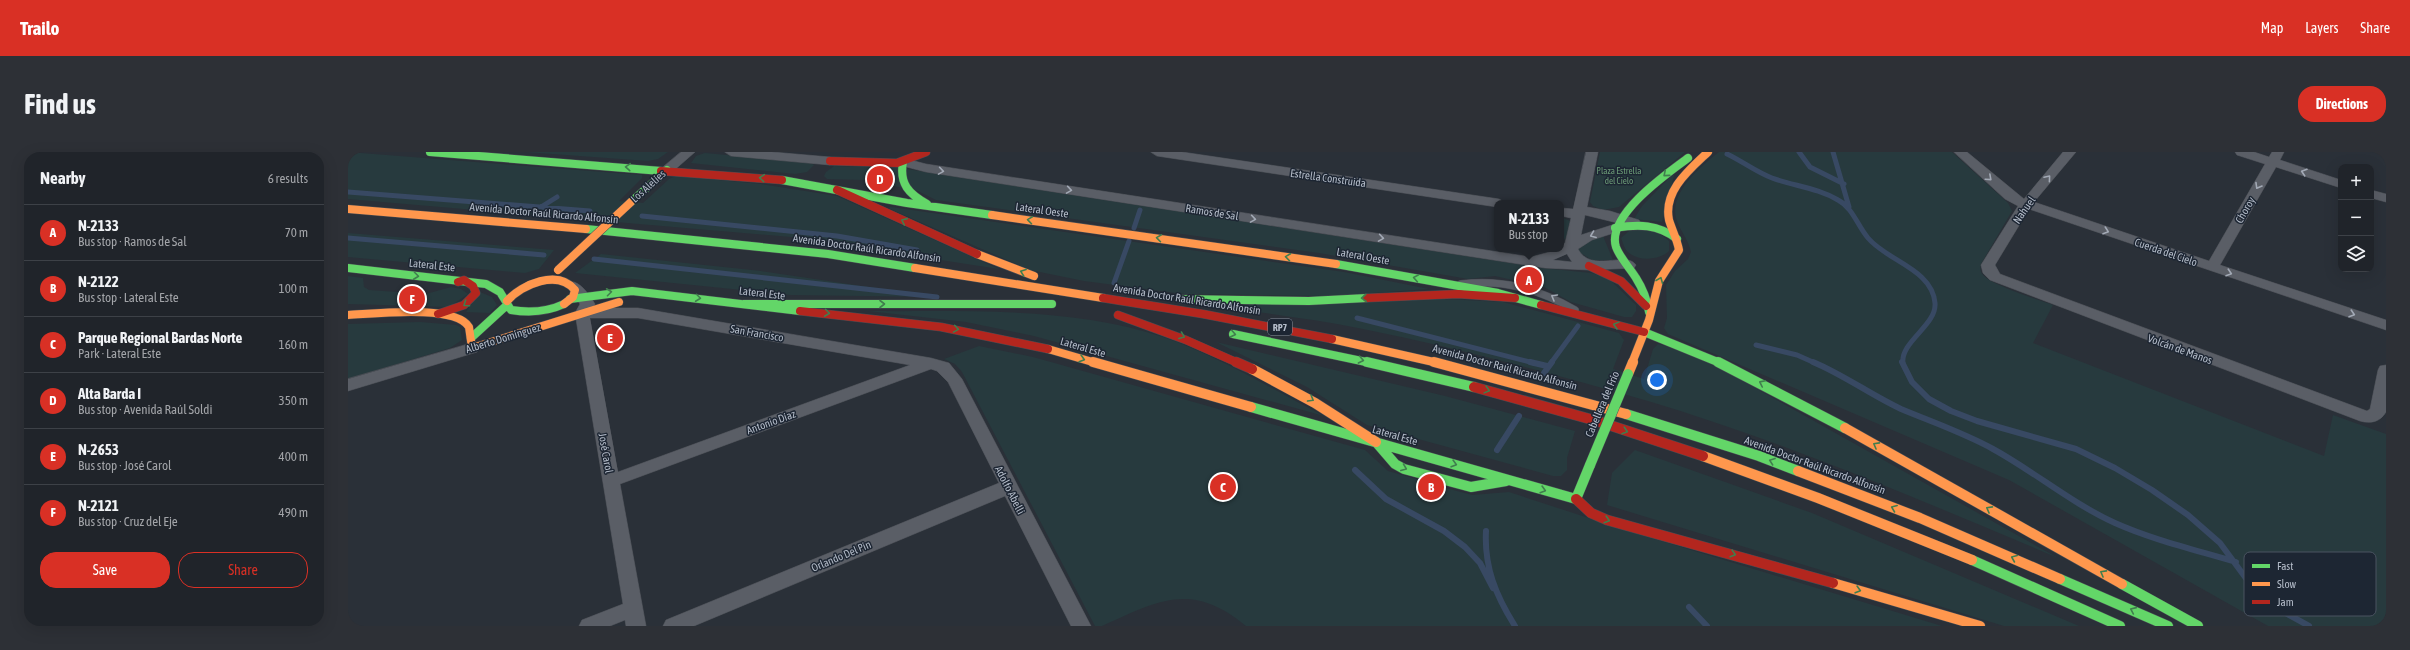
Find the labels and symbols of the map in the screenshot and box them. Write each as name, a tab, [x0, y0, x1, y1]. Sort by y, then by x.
one-way arrow	[625, 162, 631, 171]
pin: D	[867, 164, 893, 194]
one-way arrow	[937, 166, 944, 175]
park label: Plaza Estrella del Cielo	[1597, 166, 1641, 186]
street label: Los Alelíes	[628, 167, 668, 205]
street label: Estrella Construida	[1289, 167, 1367, 189]
one-way arrow	[2301, 168, 2308, 177]
one-way arrow	[1663, 170, 1670, 177]
one-way arrow	[759, 173, 765, 182]
one-way arrow	[1984, 173, 1992, 181]
one-way arrow	[2044, 176, 2051, 183]
one-way arrow	[2256, 182, 2263, 189]
one-way arrow	[1066, 185, 1072, 194]
street label: Nahuel	[2010, 194, 2038, 226]
street label: Choroy	[2233, 194, 2258, 225]
street label: Lateral Oeste	[1015, 200, 1069, 220]
street label: Avenida Doctor Raúl Ricardo Alfonsín	[469, 201, 619, 225]
street label: Ramos de Sal	[1185, 202, 1239, 222]
one-way arrow	[1250, 214, 1256, 223]
one-way arrow	[1027, 216, 1034, 225]
one-way arrow	[901, 218, 908, 226]
one-way arrow	[2102, 227, 2109, 235]
one-way arrow	[1589, 231, 1596, 239]
street label: Avenida Doctor Raúl Ricardo Alfonsín	[792, 232, 942, 264]
one-way arrow	[1156, 234, 1162, 243]
one-way arrow	[1378, 234, 1384, 242]
street label: Cuerda del Cielo	[2133, 236, 2199, 268]
street label: Lateral Oeste	[1336, 245, 1390, 267]
one-way arrow	[1285, 253, 1291, 262]
street label: Lateral Este	[408, 257, 456, 273]
pin: A	[1516, 265, 1542, 295]
one-way arrow	[2225, 268, 2232, 277]
one-way arrow	[1020, 269, 1027, 277]
one-way arrow	[413, 271, 419, 280]
one-way arrow	[1413, 274, 1419, 283]
one-way arrow	[1656, 277, 1664, 284]
street label: Avenida Doctor Raúl Ricardo Alfonsín	[1112, 281, 1262, 317]
pin: F	[399, 284, 425, 314]
street label: Lateral Este	[738, 284, 786, 302]
one-way arrow	[606, 288, 612, 297]
one-way arrow	[695, 293, 701, 302]
one-way arrow	[1361, 294, 1367, 303]
one-way arrow	[1551, 295, 1558, 302]
one-way arrow	[463, 299, 470, 306]
one-way arrow	[879, 300, 885, 308]
one-way arrow	[824, 308, 830, 317]
one-way arrow	[2349, 309, 2356, 318]
road number: RP7	[1268, 319, 1292, 335]
street label: Alberto Domínguez	[464, 321, 542, 355]
one-way arrow	[1613, 321, 1619, 329]
street label: San Francisco	[729, 322, 785, 344]
pin: E	[597, 323, 623, 353]
one-way arrow	[953, 325, 959, 333]
one-way arrow	[1230, 329, 1236, 338]
one-way arrow	[1178, 332, 1185, 340]
street label: Volcán de Manos	[2146, 332, 2214, 366]
street label: Lateral Este	[1059, 335, 1107, 359]
street label: Avenida Doctor Raúl Ricardo Alfonsín	[1431, 342, 1579, 392]
one-way arrow	[1079, 354, 1086, 363]
one-way arrow	[1358, 355, 1364, 363]
street label: Cabellera del Frío	[1583, 369, 1621, 439]
your location	[1647, 370, 1667, 390]
one-way arrow	[1758, 380, 1766, 388]
one-way arrow	[1484, 386, 1490, 394]
one-way arrow	[1307, 394, 1314, 401]
street label: Antonio Díaz	[745, 408, 797, 436]
street label: Lateral Este	[1371, 423, 1419, 447]
one-way arrow	[1622, 426, 1629, 435]
street label: José Carol	[597, 432, 615, 474]
street label: Avenida Doctor Raúl Ricardo Alfonsín	[1743, 434, 1887, 496]
one-way arrow	[1873, 442, 1880, 449]
one-way arrow	[1769, 458, 1776, 466]
one-way arrow	[1450, 459, 1457, 468]
street label: Adolfo Abelli	[993, 464, 1027, 516]
one-way arrow	[1400, 464, 1407, 472]
pin: C	[1210, 472, 1236, 502]
pin: B	[1418, 472, 1444, 502]
one-way arrow	[1539, 485, 1546, 494]
one-way arrow	[1890, 504, 1897, 512]
one-way arrow	[1986, 506, 1993, 513]
one-way arrow	[1604, 515, 1611, 524]
street label: Orlando Del Pin	[809, 538, 873, 574]
one-way arrow	[1729, 549, 1736, 558]
legend	[2244, 552, 2376, 616]
one-way arrow	[2010, 554, 2017, 562]
text: Fast	[2277, 560, 2293, 572]
one-way arrow	[2099, 570, 2107, 577]
text: Slow	[2277, 578, 2296, 590]
one-way arrow	[1854, 585, 1861, 594]
text: Jam	[2277, 596, 2294, 608]
one-way arrow	[2129, 607, 2137, 615]

